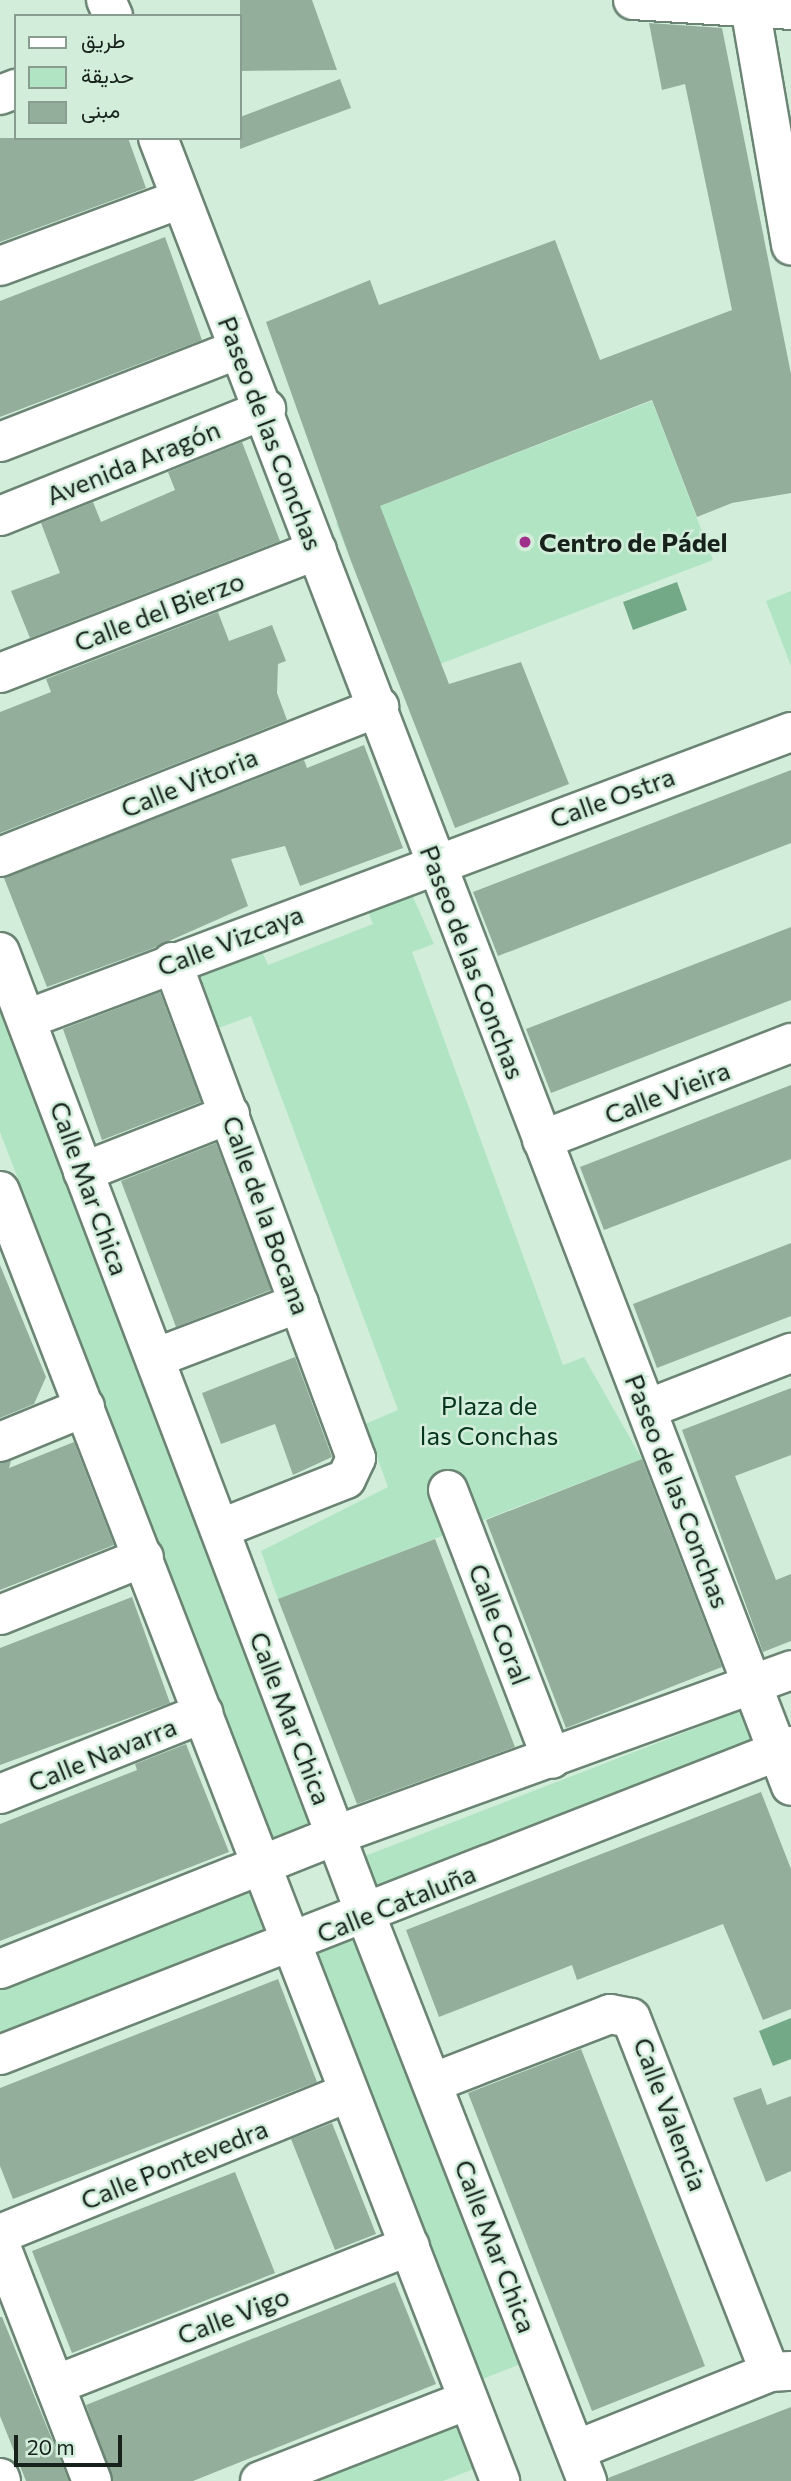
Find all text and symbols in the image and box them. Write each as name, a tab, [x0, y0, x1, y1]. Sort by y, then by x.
legend	[14, 14, 242, 140]
text: طريق	[81, 27, 126, 52]
text: حديقة	[81, 62, 134, 87]
text: مبنى	[81, 97, 120, 122]
street label: Paseo de las Conchas	[212, 312, 330, 554]
street label: Avenida Aragón	[42, 413, 224, 511]
place label: Centro de Pádel	[539, 526, 728, 558]
marker: Centro de Pádel	[517, 534, 533, 550]
street label: Calle del Bierzo	[70, 564, 248, 658]
street label: Calle Vitoria	[116, 740, 262, 824]
street label: Calle Ostra	[545, 760, 679, 834]
street label: Paseo de las Conchas	[414, 841, 532, 1083]
street label: Calle Vizcaya	[153, 898, 307, 982]
street label: Calle Vieira	[600, 1054, 734, 1130]
street label: Calle Mar Chica	[44, 1097, 136, 1279]
street label: Calle de la Bocana	[217, 1111, 317, 1319]
street label: Paseo de las Conchas	[619, 1370, 737, 1612]
park label: Plaza de las Conchas	[420, 1389, 558, 1450]
street label: Calle Coral	[463, 1559, 537, 1689]
street label: Calle Mar Chica	[244, 1627, 338, 1809]
street label: Calle Navarra	[23, 1710, 181, 1798]
street label: Calle Cataluña	[312, 1857, 480, 1949]
street label: Calle Valencia	[627, 2033, 715, 2195]
street label: Calle Pontevedra	[76, 2112, 272, 2216]
street label: Calle Mar Chica	[449, 2155, 543, 2337]
street label: Calle Vigo	[173, 2279, 293, 2351]
scale bar	[18, 2422, 126, 2466]
text: 20 m	[27, 2434, 75, 2459]

